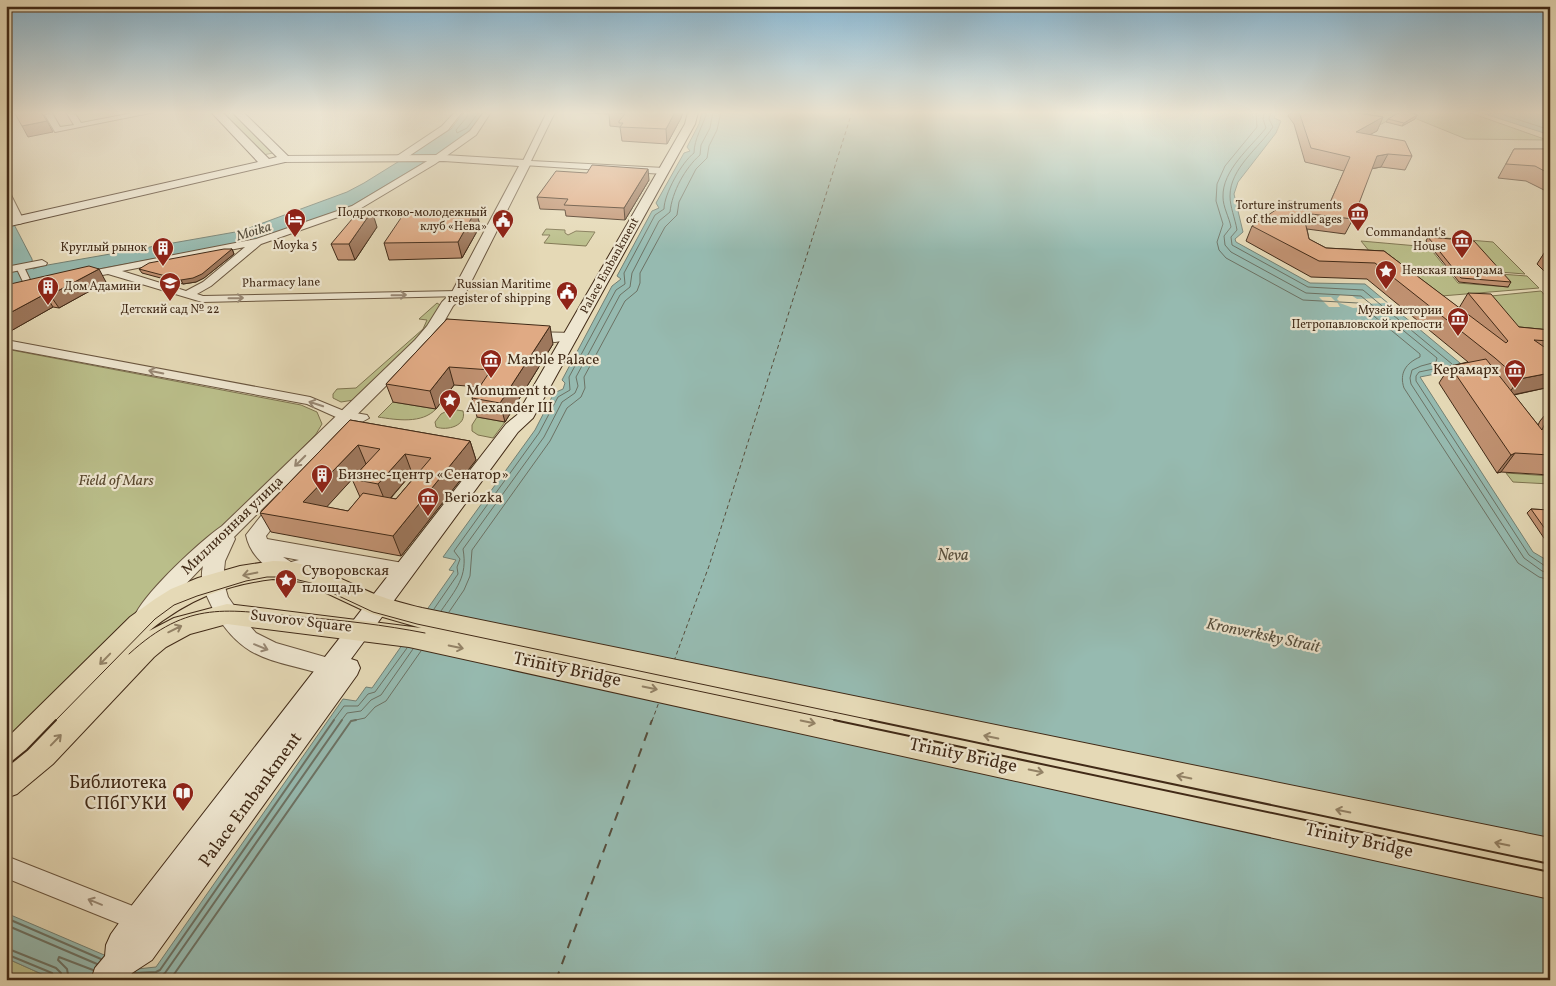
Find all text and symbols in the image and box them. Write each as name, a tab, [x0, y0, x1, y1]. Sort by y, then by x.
place label: Torture instruments of the middle ages	[1236, 198, 1342, 228]
museum icon: Torture instruments of the middle ages	[1346, 201, 1370, 232]
place label: Подростково-молодежный клуб «Нева»	[337, 205, 487, 235]
hotel icon: Moyka 5	[283, 207, 307, 238]
public building icon: Подростково-молодежный клуб «Нева»	[491, 208, 515, 239]
street label: Palace Embankment	[577, 215, 643, 317]
water label: Moika	[233, 218, 274, 247]
place label: Commandant's House	[1366, 225, 1446, 255]
museum icon: Commandant's House	[1450, 228, 1474, 259]
building icon: Круглый рынок	[151, 236, 175, 267]
place label: Moyka 5	[273, 238, 317, 254]
place label: Круглый рынок	[61, 240, 148, 256]
place icon: Невская панорама	[1374, 259, 1398, 290]
place label: Невская панорама	[1402, 263, 1503, 279]
school or university icon: Детский сад № 22	[158, 271, 182, 302]
street label: Pharmacy lane	[242, 274, 320, 292]
building icon: Дом Адамини	[36, 275, 60, 306]
place label: Russian Maritime register of shipping	[448, 277, 551, 307]
place label: Дом Адамини	[64, 279, 141, 295]
public building icon: Russian Maritime register of shipping	[555, 280, 579, 311]
one-way arrow	[390, 290, 406, 300]
one-way arrow	[228, 293, 244, 303]
place label: Детский сад № 22	[121, 302, 219, 318]
place label: Музей истории Петропавловской крепости	[1291, 303, 1442, 333]
museum icon: Музей истории Петропавловской крепости	[1446, 306, 1470, 337]
museum icon: Marble Palace	[479, 348, 503, 379]
place label: Marble Palace	[507, 350, 599, 371]
museum icon: Керамарх	[1503, 358, 1527, 389]
place label: Керамарх	[1433, 360, 1499, 381]
one-way arrow	[149, 367, 165, 376]
place label: Monument to Alexander III	[466, 381, 556, 419]
place icon: Monument to Alexander III	[438, 388, 462, 419]
one-way arrow	[308, 398, 324, 408]
one-way arrow	[294, 455, 306, 467]
building icon: Бизнес-центр «Сенатор»	[310, 463, 334, 494]
place label: Бизнес-центр «Сенатор»	[338, 465, 509, 486]
park label: Field of Mars	[78, 471, 154, 492]
street label: Миллионная улица	[177, 472, 289, 580]
museum icon: Beriozka	[416, 486, 440, 517]
place label: Beriozka	[444, 488, 502, 509]
water label: Neva	[937, 545, 969, 567]
place label: Суворовская площадь	[302, 561, 389, 599]
place icon: Суворовская площадь	[274, 568, 298, 599]
one-way arrow	[242, 570, 258, 580]
street label: Suvorov Square	[249, 605, 353, 639]
water label: Kronverksky Strait	[1204, 613, 1323, 659]
one-way arrow	[167, 624, 182, 633]
one-way arrow	[253, 642, 268, 652]
one-way arrow	[448, 643, 464, 652]
street label: Trinity Bridge	[511, 646, 623, 694]
one-way arrow	[99, 652, 111, 665]
one-way arrow	[641, 684, 657, 693]
one-way arrow	[800, 718, 816, 728]
street label: Palace Embankment	[193, 727, 309, 873]
street label: Trinity Bridge	[907, 732, 1019, 780]
one-way arrow	[983, 732, 999, 741]
one-way arrow	[50, 734, 62, 747]
one-way arrow	[1027, 767, 1043, 776]
place label: Библиотека СПбГУКИ	[69, 771, 167, 817]
one-way arrow	[1176, 772, 1192, 782]
library icon: Библиотека СПбГУКИ	[171, 781, 195, 812]
one-way arrow	[1335, 806, 1351, 815]
street label: Trinity Bridge	[1303, 817, 1415, 865]
one-way arrow	[1494, 839, 1510, 849]
one-way arrow	[88, 897, 103, 907]

